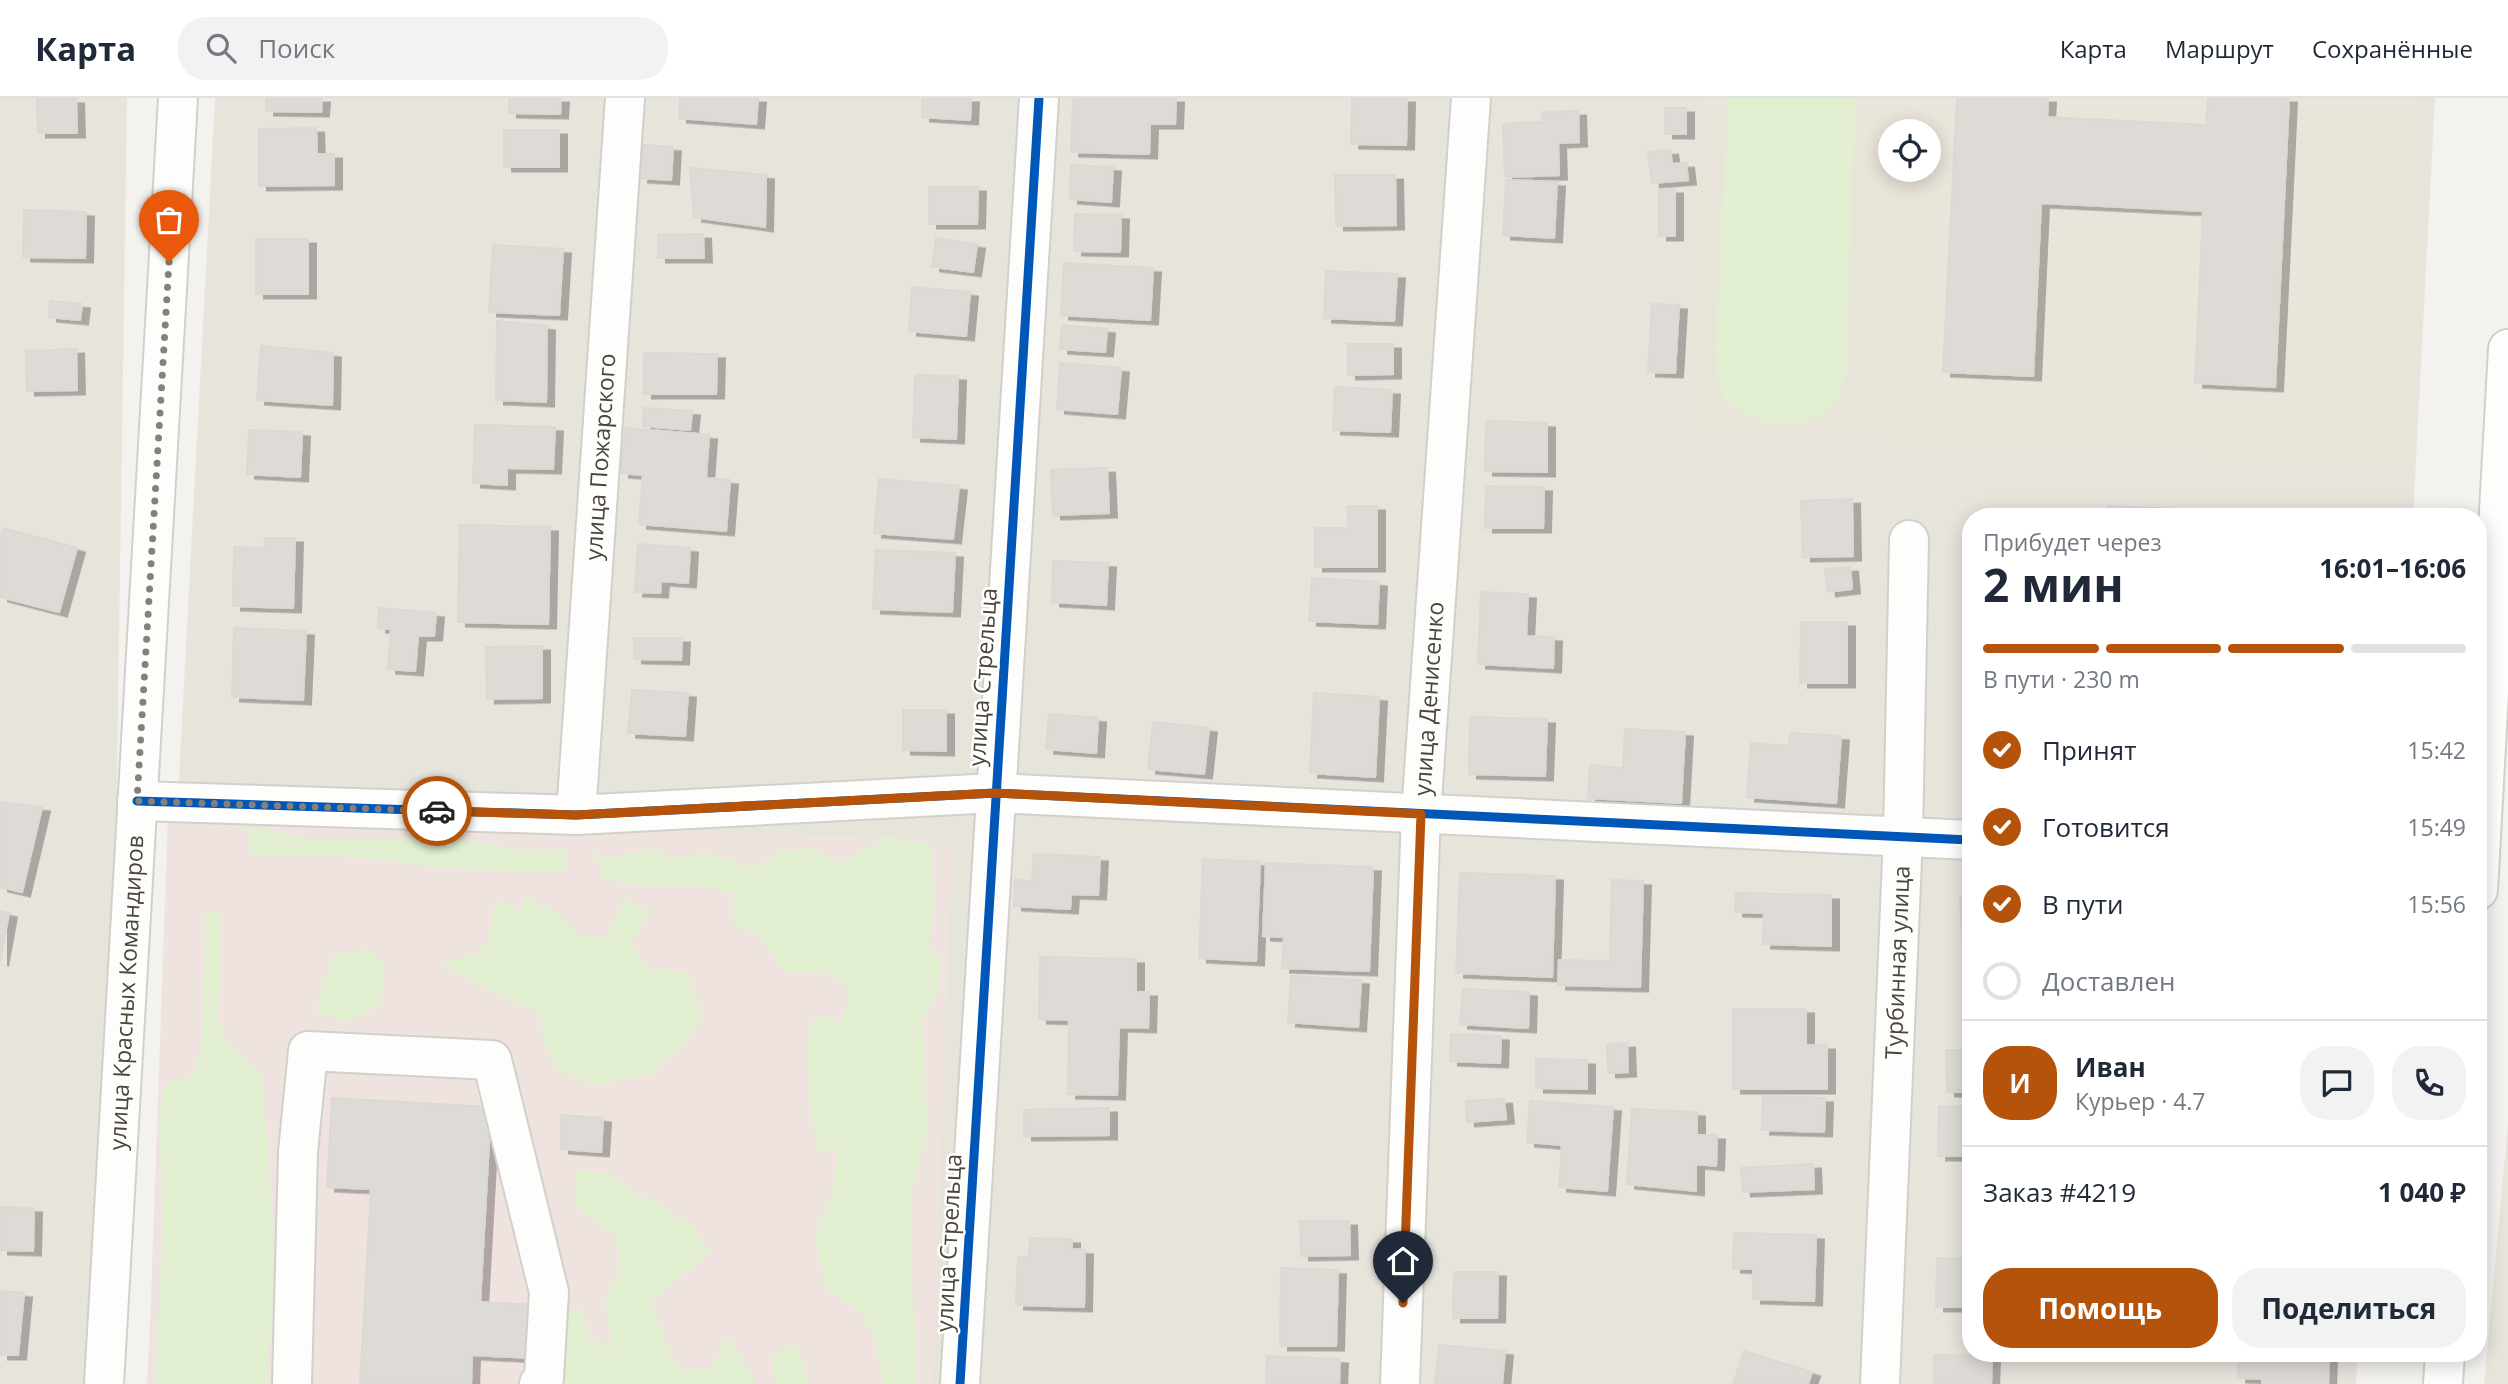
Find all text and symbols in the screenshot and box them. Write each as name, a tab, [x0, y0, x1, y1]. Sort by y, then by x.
search box	[178, 17, 668, 80]
text: Карта	[35, 26, 136, 71]
icon: search	[202, 29, 240, 67]
text: Поиск	[258, 30, 335, 66]
text: Карта	[2060, 32, 2127, 65]
text: Маршрут	[2165, 32, 2274, 65]
text: Сохранённые	[2312, 32, 2473, 65]
map controls	[1878, 119, 1941, 182]
button: locate	[1878, 119, 1941, 182]
pin	[139, 190, 199, 262]
icon: bag	[150, 201, 188, 239]
street label: улица Пожарского	[576, 352, 623, 561]
text: Прибудет через	[1983, 526, 2162, 558]
text: 16:01–16:06	[2319, 550, 2466, 586]
text: 2 мин	[1983, 553, 2124, 615]
street label: улица Стрельца	[960, 587, 1004, 767]
street label: улица Денисенко	[1405, 600, 1451, 797]
text: В пути · 230 m	[1983, 663, 2140, 695]
icon: check	[1983, 731, 2021, 769]
text: Принят	[2042, 732, 2136, 768]
text: 15:42	[2407, 734, 2466, 766]
courier	[402, 776, 472, 846]
icon: car	[418, 792, 456, 830]
icon: check	[1983, 808, 2021, 846]
text: Готовится	[2042, 809, 2170, 845]
text: 15:49	[2407, 811, 2466, 843]
street label: улица Красных Командиров	[100, 834, 151, 1151]
street label: Турбинная улица	[1877, 865, 1917, 1060]
icon: check	[1983, 885, 2021, 923]
text: В пути	[2042, 886, 2123, 922]
text: 15:56	[2407, 888, 2466, 920]
text: Доставлен	[2042, 963, 2175, 999]
button: chat	[2300, 1046, 2374, 1120]
button: phone	[2392, 1046, 2466, 1120]
text: Иван	[2075, 1049, 2146, 1085]
text: И	[2009, 1065, 2031, 1101]
text: Курьер · 4.7	[2075, 1085, 2206, 1117]
street label: улица Стрельца	[927, 1153, 969, 1333]
text: Заказ #4219	[1983, 1174, 2136, 1210]
text: 1 040 ₽	[2378, 1174, 2466, 1210]
pin	[1373, 1231, 1433, 1303]
icon: home	[1384, 1242, 1422, 1280]
button: Помощь	[1983, 1268, 2218, 1348]
button: Поделиться	[2232, 1268, 2466, 1348]

